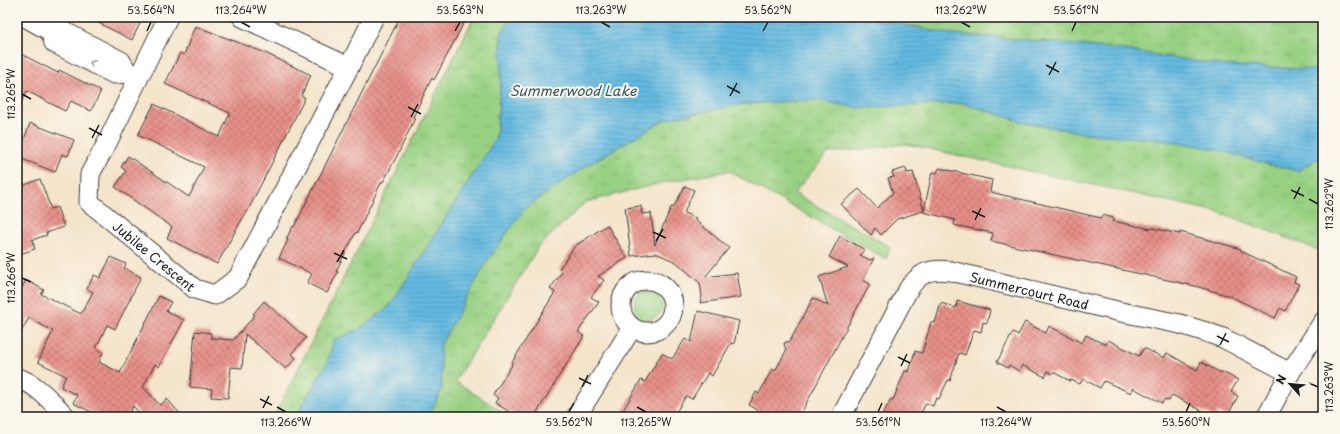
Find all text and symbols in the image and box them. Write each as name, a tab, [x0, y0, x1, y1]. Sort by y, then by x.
text: 53.564°N	[127, 2, 175, 17]
text: 113.264°W	[215, 2, 267, 17]
text: 53.563°N	[436, 2, 484, 17]
text: 113.263°W	[575, 2, 627, 17]
text: 53.562°N	[744, 2, 792, 17]
text: 113.262°W	[935, 2, 987, 17]
text: 53.561°N	[1053, 2, 1099, 17]
one-way arrow	[89, 60, 96, 68]
text: 113.265°W	[3, 68, 18, 119]
water label: Summerwood Lake	[510, 80, 638, 101]
text: 113.262°W	[1321, 178, 1336, 230]
street label: Jubilee Crescent	[109, 216, 200, 295]
text: 113.266°W	[3, 252, 18, 304]
street label: Summercourt Road	[968, 266, 1091, 313]
text: 113.263°W	[1321, 361, 1336, 413]
north arrow	[1270, 364, 1310, 404]
text: N	[1271, 371, 1290, 387]
text: 113.266°W	[260, 414, 312, 429]
text: 53.562°N	[545, 414, 593, 429]
text: 113.265°W	[621, 414, 672, 429]
text: 53.561°N	[855, 414, 901, 429]
text: 113.264°W	[980, 414, 1032, 429]
text: 53.560°N	[1162, 414, 1211, 429]

